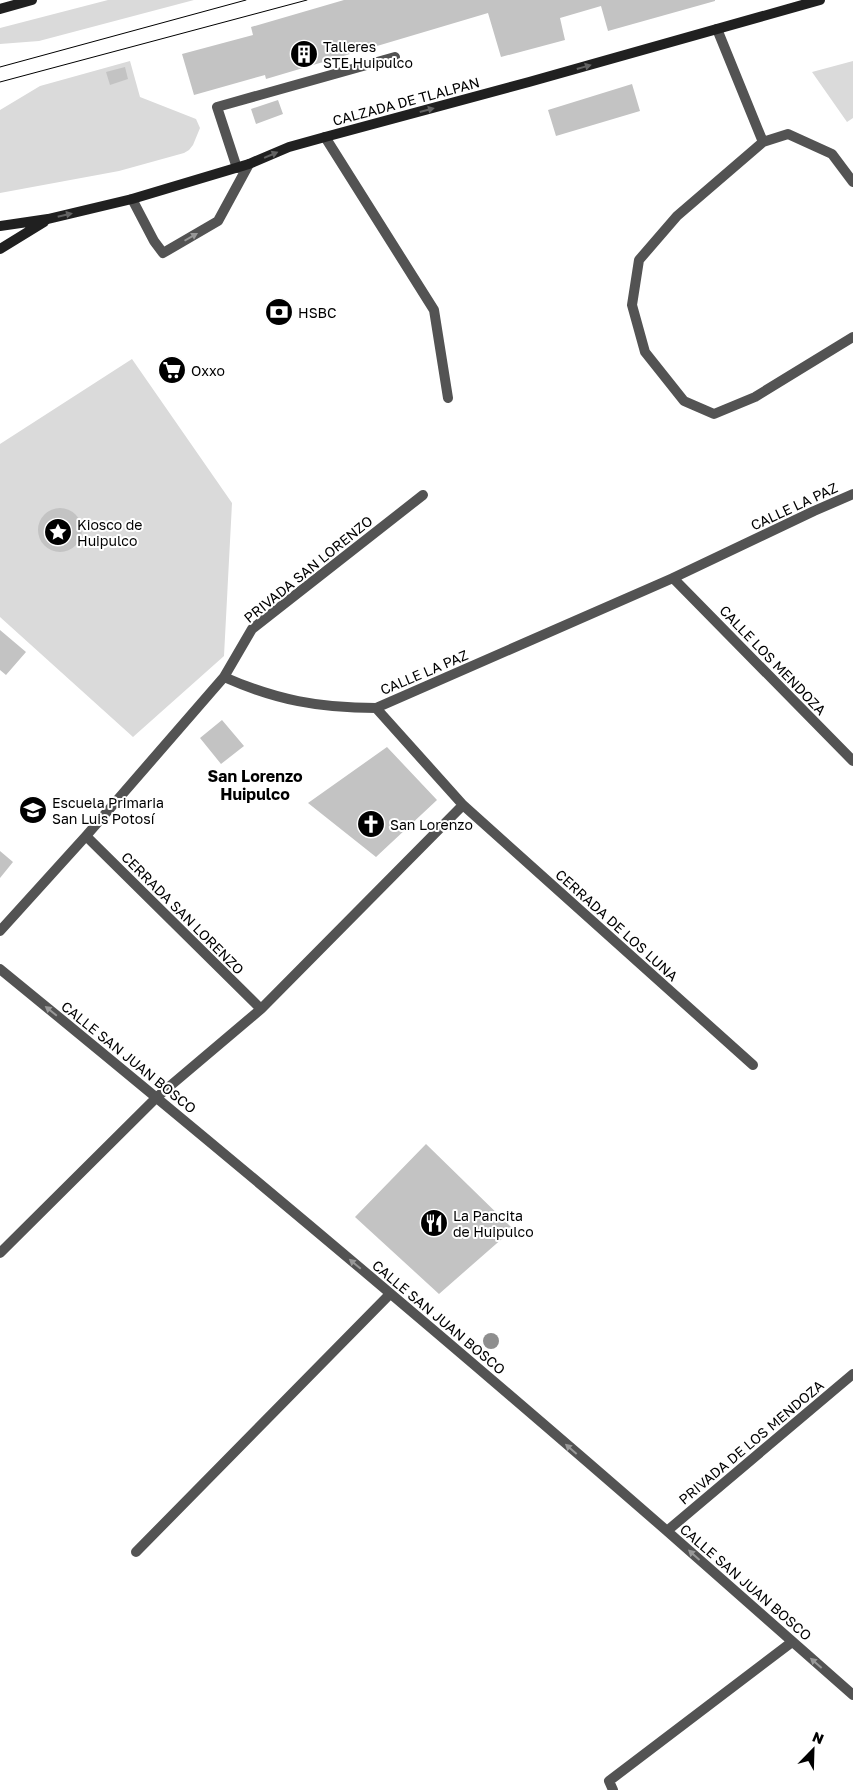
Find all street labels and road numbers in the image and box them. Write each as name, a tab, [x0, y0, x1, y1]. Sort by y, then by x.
street label: CALZADA DE TLALPAN	[331, 73, 481, 129]
street label: CALLE LA PAZ	[748, 478, 840, 534]
street label: PRIVADA SAN LORENZO	[240, 512, 376, 626]
street label: CALLE LOS MENDOZA	[716, 602, 830, 719]
street label: CALLE LA PAZ	[378, 646, 470, 698]
street label: CERRADA SAN LORENZO	[118, 848, 248, 978]
street label: CERRADA DE LOS LUNA	[552, 866, 682, 985]
street label: CALLE SAN JUAN BOSCO	[58, 997, 200, 1117]
street label: CALLE SAN JUAN BOSCO	[369, 1256, 509, 1378]
street label: PRIVADA DE LOS MENDOZA	[675, 1376, 827, 1508]
street label: CALLE SAN JUAN BOSCO	[677, 1520, 815, 1644]

